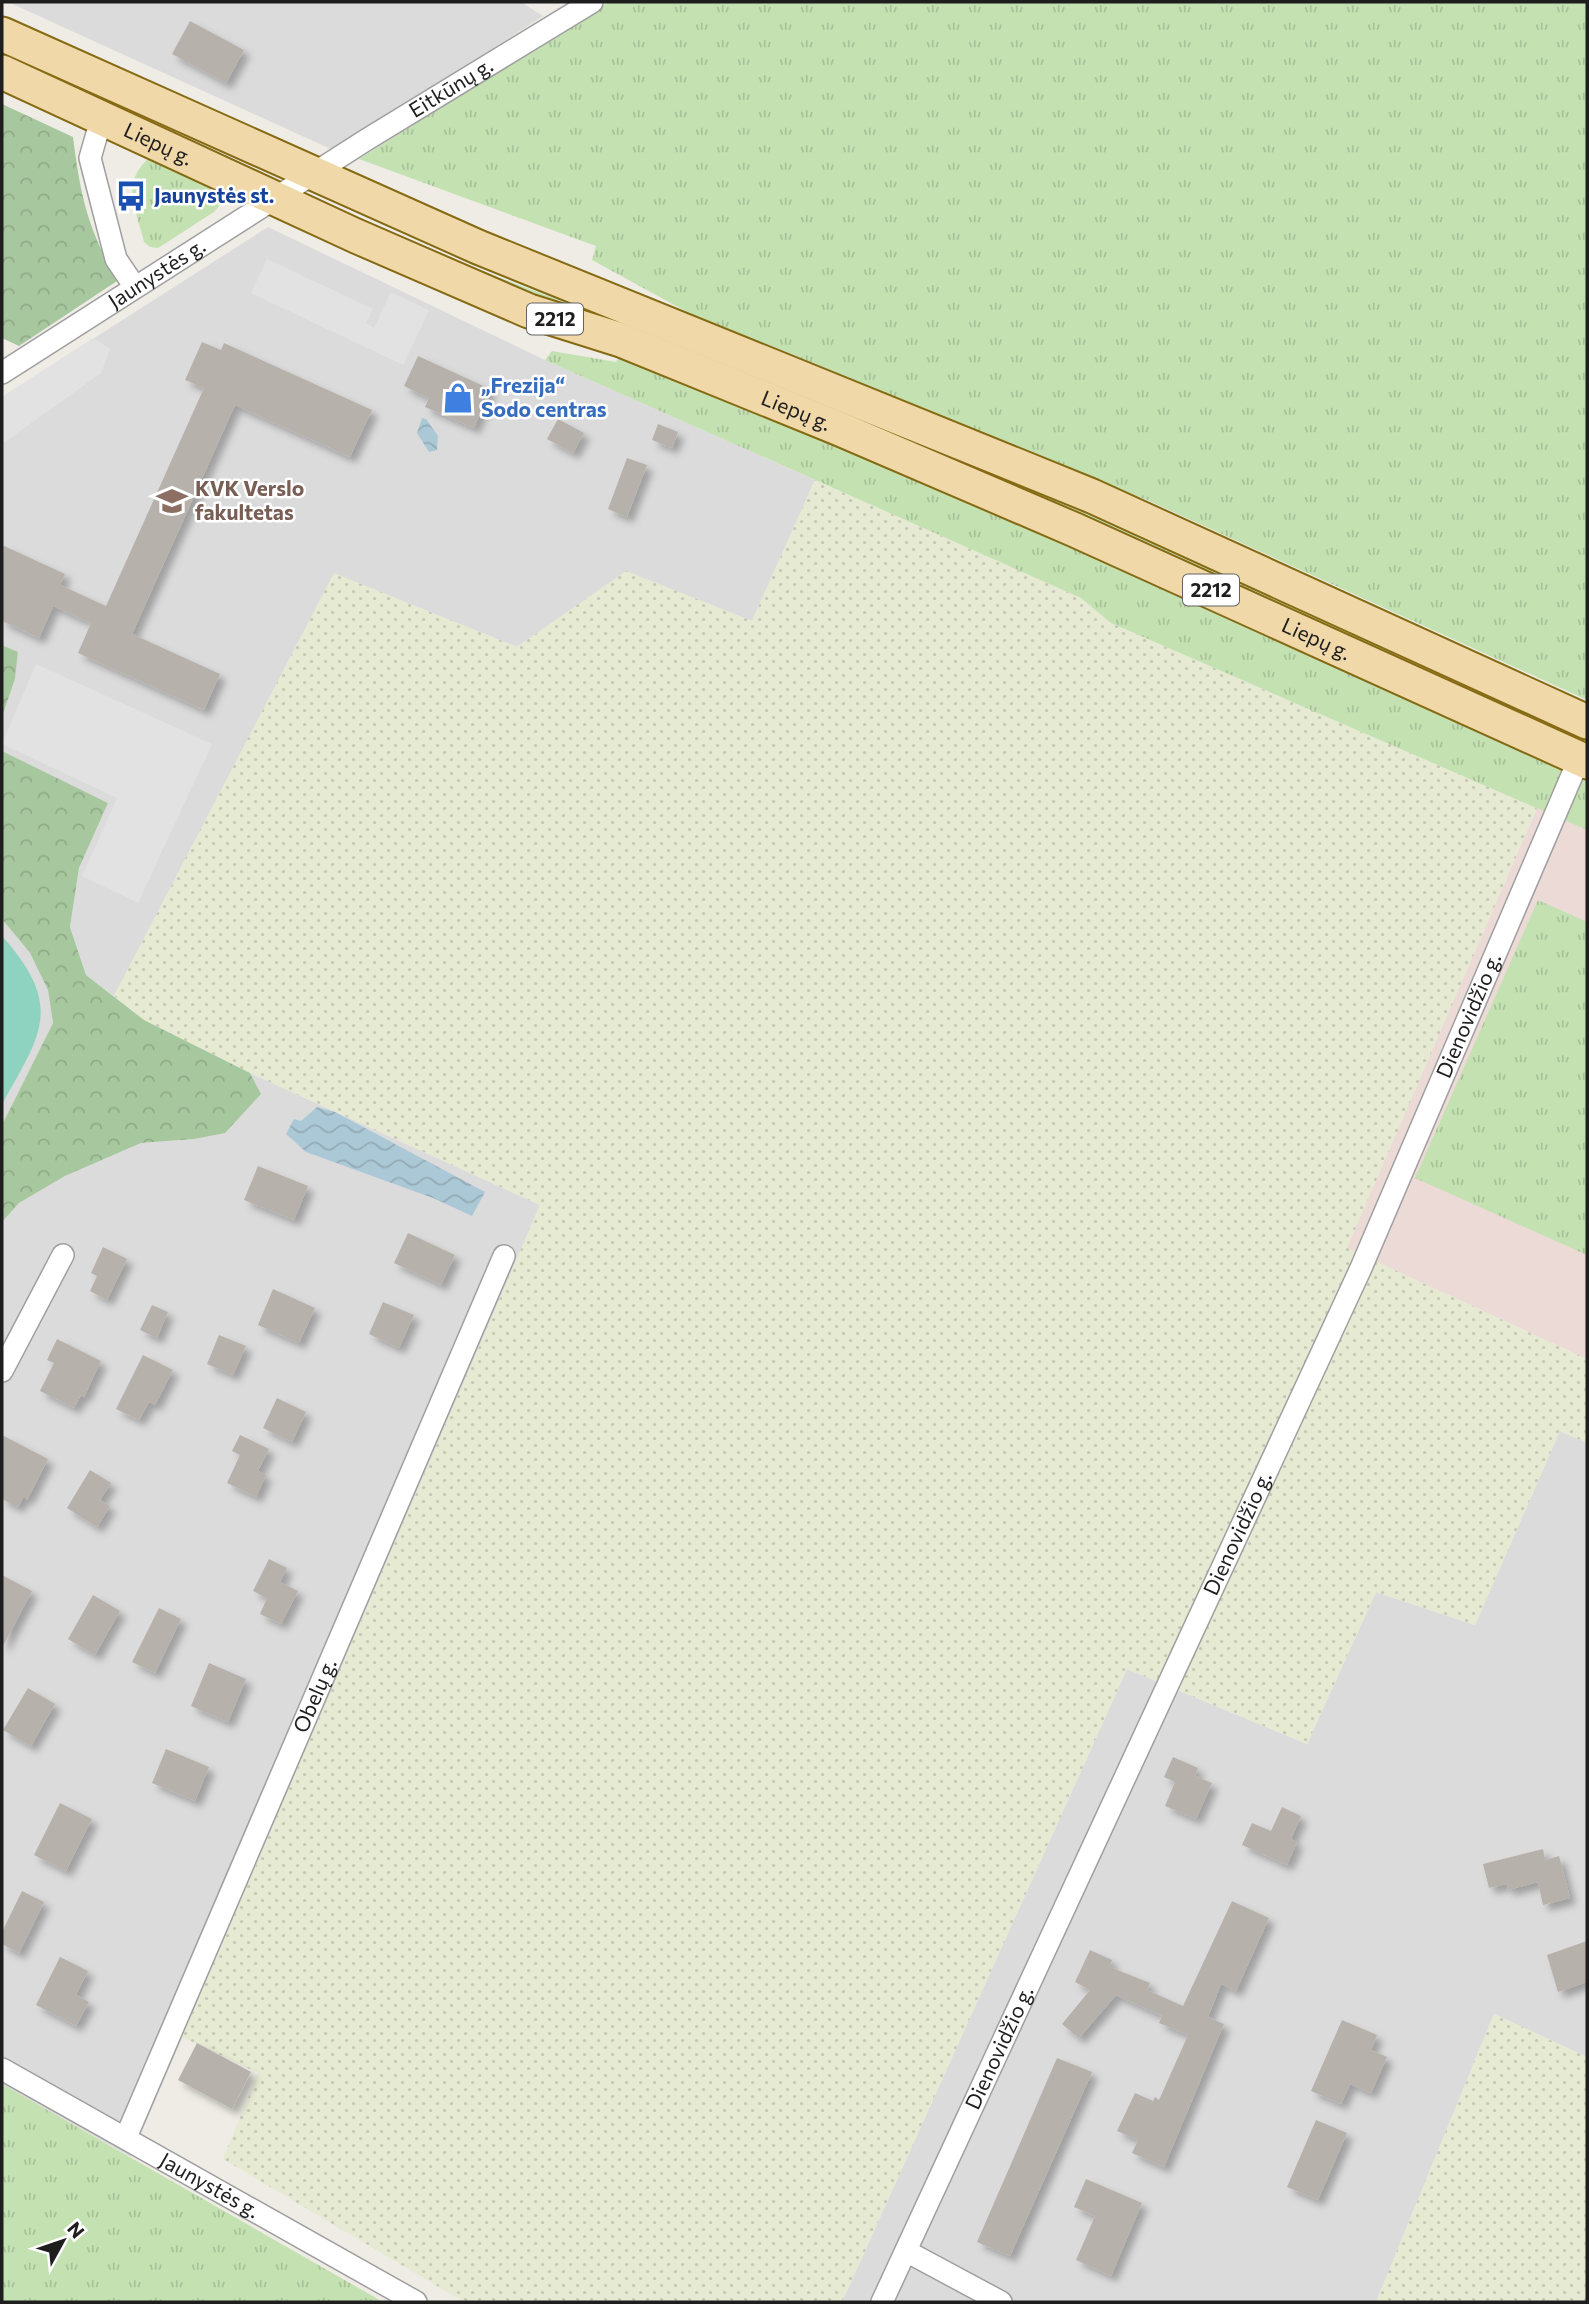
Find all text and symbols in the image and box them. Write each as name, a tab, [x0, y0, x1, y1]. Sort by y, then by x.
street label: Eitkūnų g.	[404, 52, 497, 122]
street label: Liepų g.	[120, 116, 197, 170]
bus stop icon: Jaunystės st.	[114, 179, 148, 213]
place label: Jaunystės st.	[154, 182, 274, 207]
street label: Jaunystės g.	[103, 232, 209, 313]
road number: 2212	[527, 304, 583, 334]
place label: „Frezija“ Sodo centras	[481, 372, 607, 421]
shop icon: „Frezija“ Sodo centras	[441, 381, 475, 415]
street label: Liepų g.	[758, 384, 835, 435]
place label: KVK Verslo fakultetas	[195, 475, 304, 524]
school or university icon: KVK Verslo fakultetas	[155, 484, 189, 518]
road number: 2212	[1183, 575, 1239, 606]
street label: Liepų g.	[1278, 611, 1355, 664]
street label: Dienovidžio g.	[1430, 949, 1505, 1081]
street label: Dienovidžio g.	[1197, 1467, 1276, 1599]
street label: Obelų g.	[287, 1654, 341, 1736]
street label: Dienovidžio g.	[959, 1982, 1038, 2113]
street label: Jaunystės g.	[156, 2146, 264, 2222]
north arrow	[28, 2206, 98, 2276]
text: N	[63, 2217, 90, 2243]

